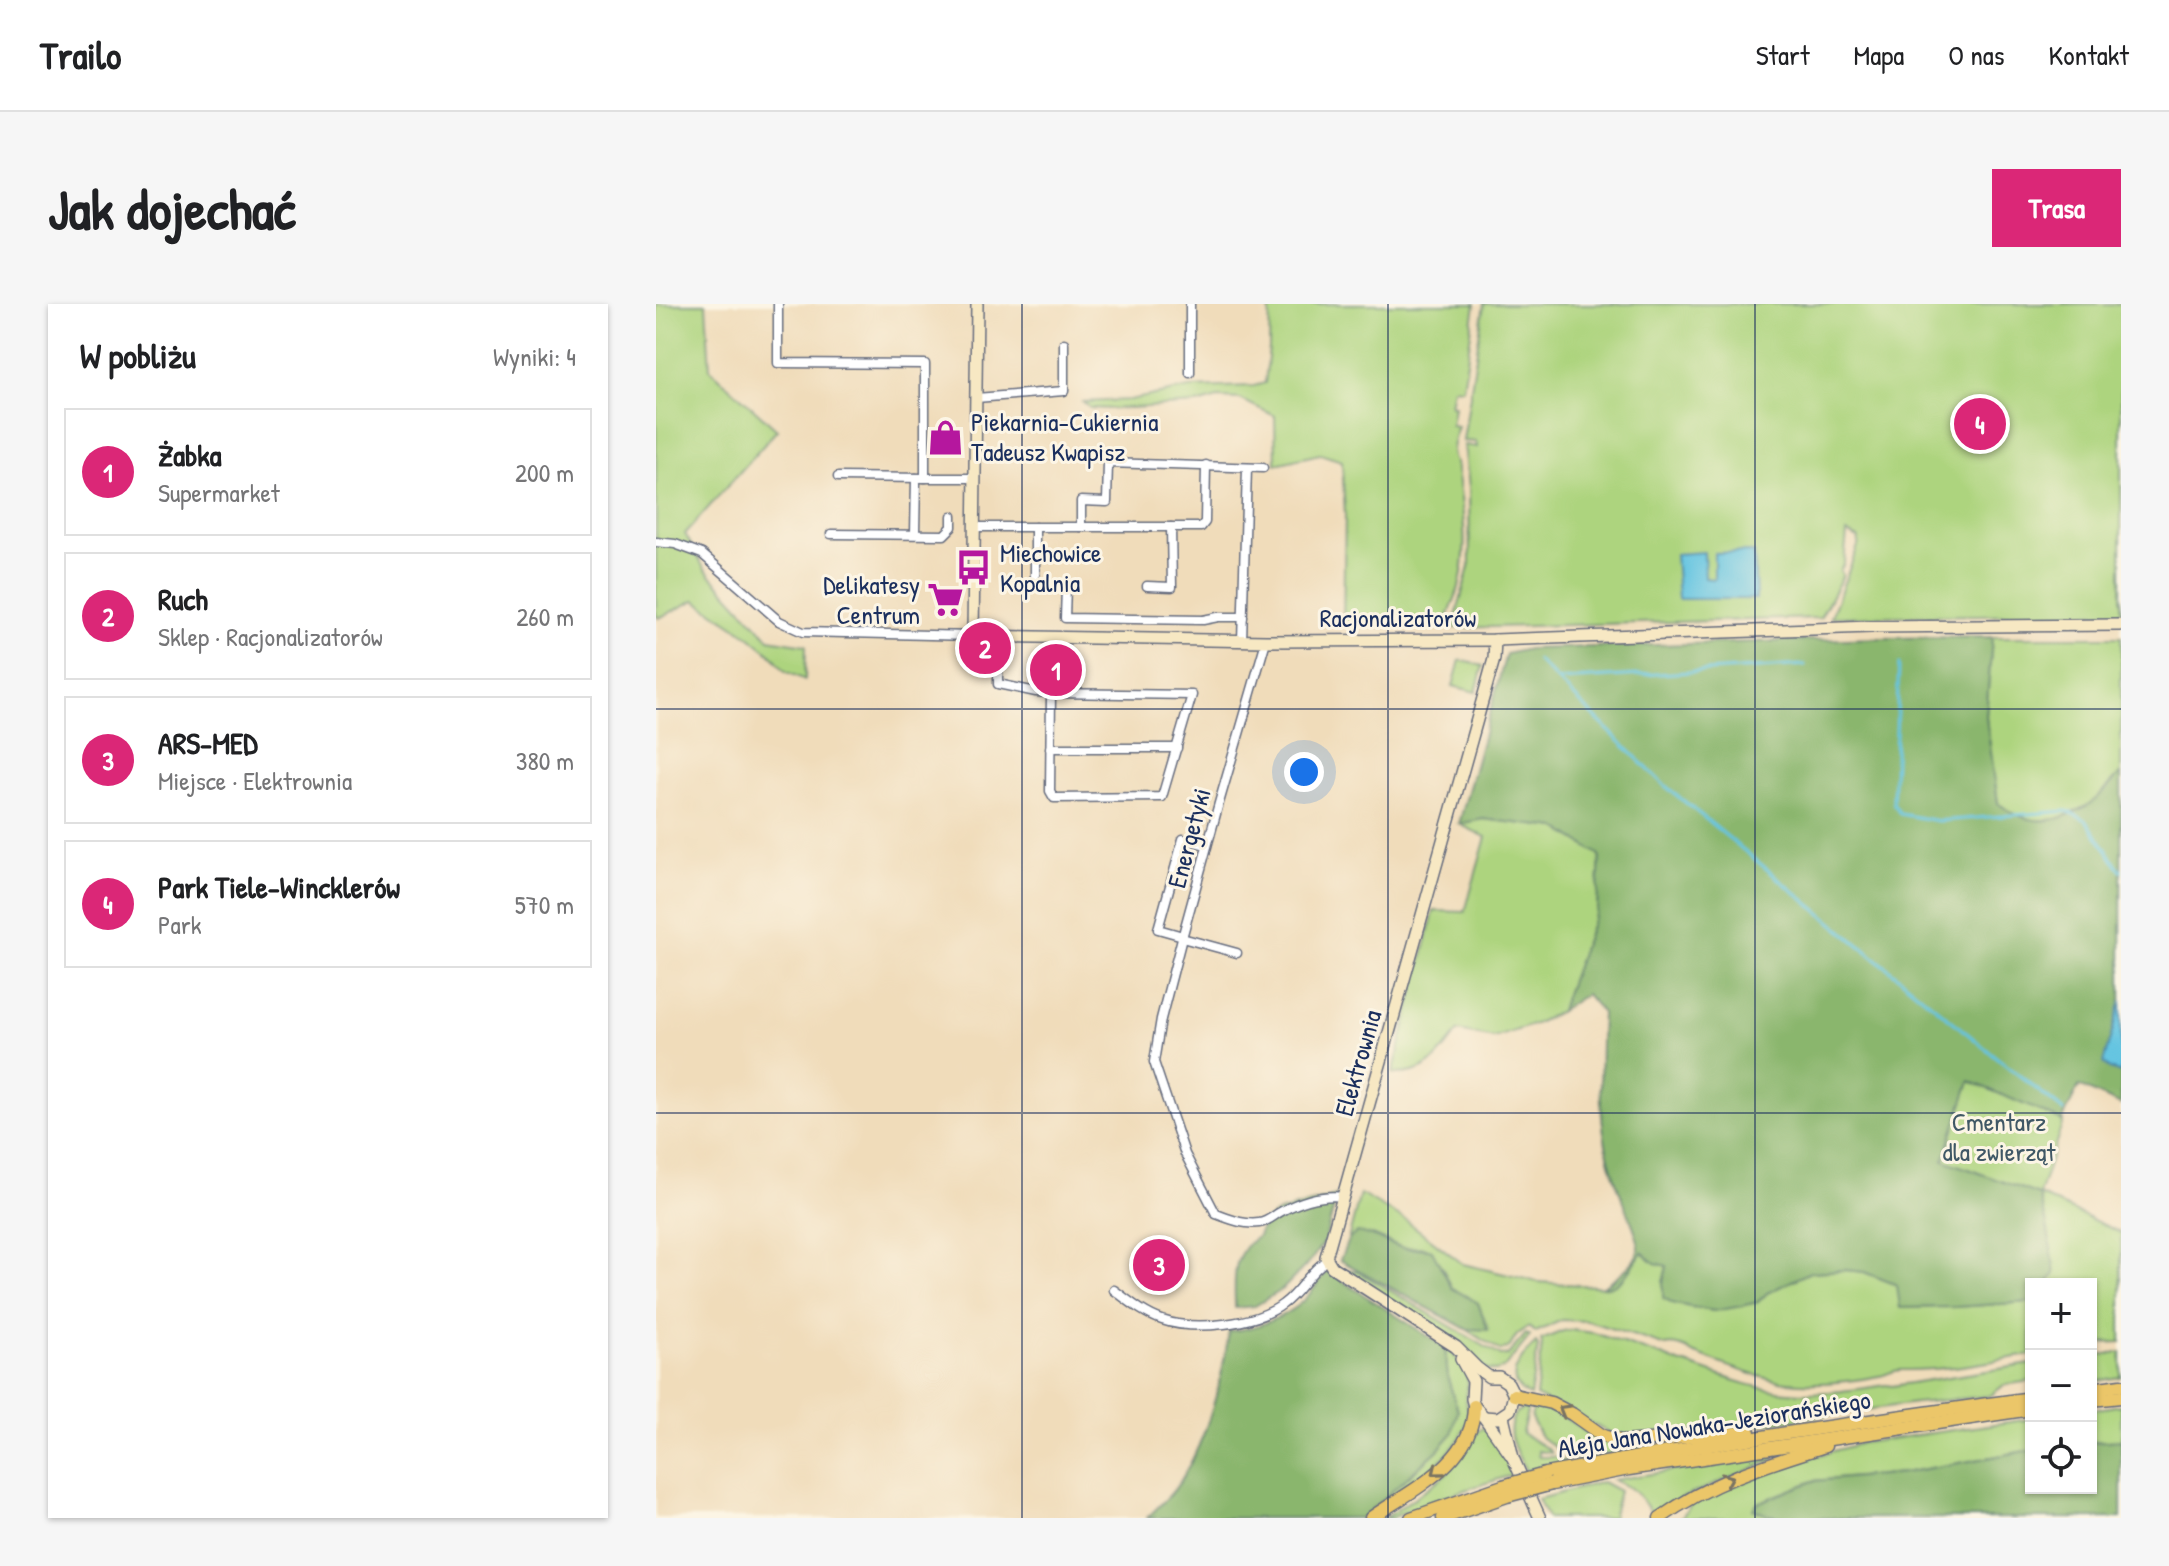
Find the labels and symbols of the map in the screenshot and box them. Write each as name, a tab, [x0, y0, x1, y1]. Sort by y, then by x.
pin: 4	[1954, 394, 2006, 454]
place label: Piekarnia-Cukiernia Tadeusz Kwapisz	[971, 404, 1158, 469]
shop icon: Piekarnia-Cukiernia Tadeusz Kwapisz	[926, 418, 964, 456]
place label: Miechowice Kopalnia	[1000, 535, 1101, 600]
bus stop icon: Miechowice Kopalnia	[955, 549, 993, 587]
place label: Delikatesy Centrum	[823, 567, 920, 632]
supermarket icon: Delikatesy Centrum	[927, 581, 965, 619]
street label: Racjonalizatorów	[1320, 600, 1476, 635]
pin: 2	[959, 618, 1011, 678]
pin: 1	[1030, 640, 1082, 700]
your location	[1284, 752, 1324, 792]
street label: Energetyki	[1158, 784, 1219, 892]
street label: Elektrownia	[1326, 1006, 1389, 1120]
park label: Cmentarz dla zwierząt	[1943, 1104, 2056, 1169]
pin: 3	[1133, 1235, 1185, 1295]
street label: Aleja Jana Nowaka-Jeziorańskiego	[1555, 1381, 1873, 1466]
one-way arrow	[1558, 1404, 1573, 1420]
one-way arrow	[1431, 1462, 1446, 1476]
one-way arrow	[1720, 1473, 1734, 1489]

